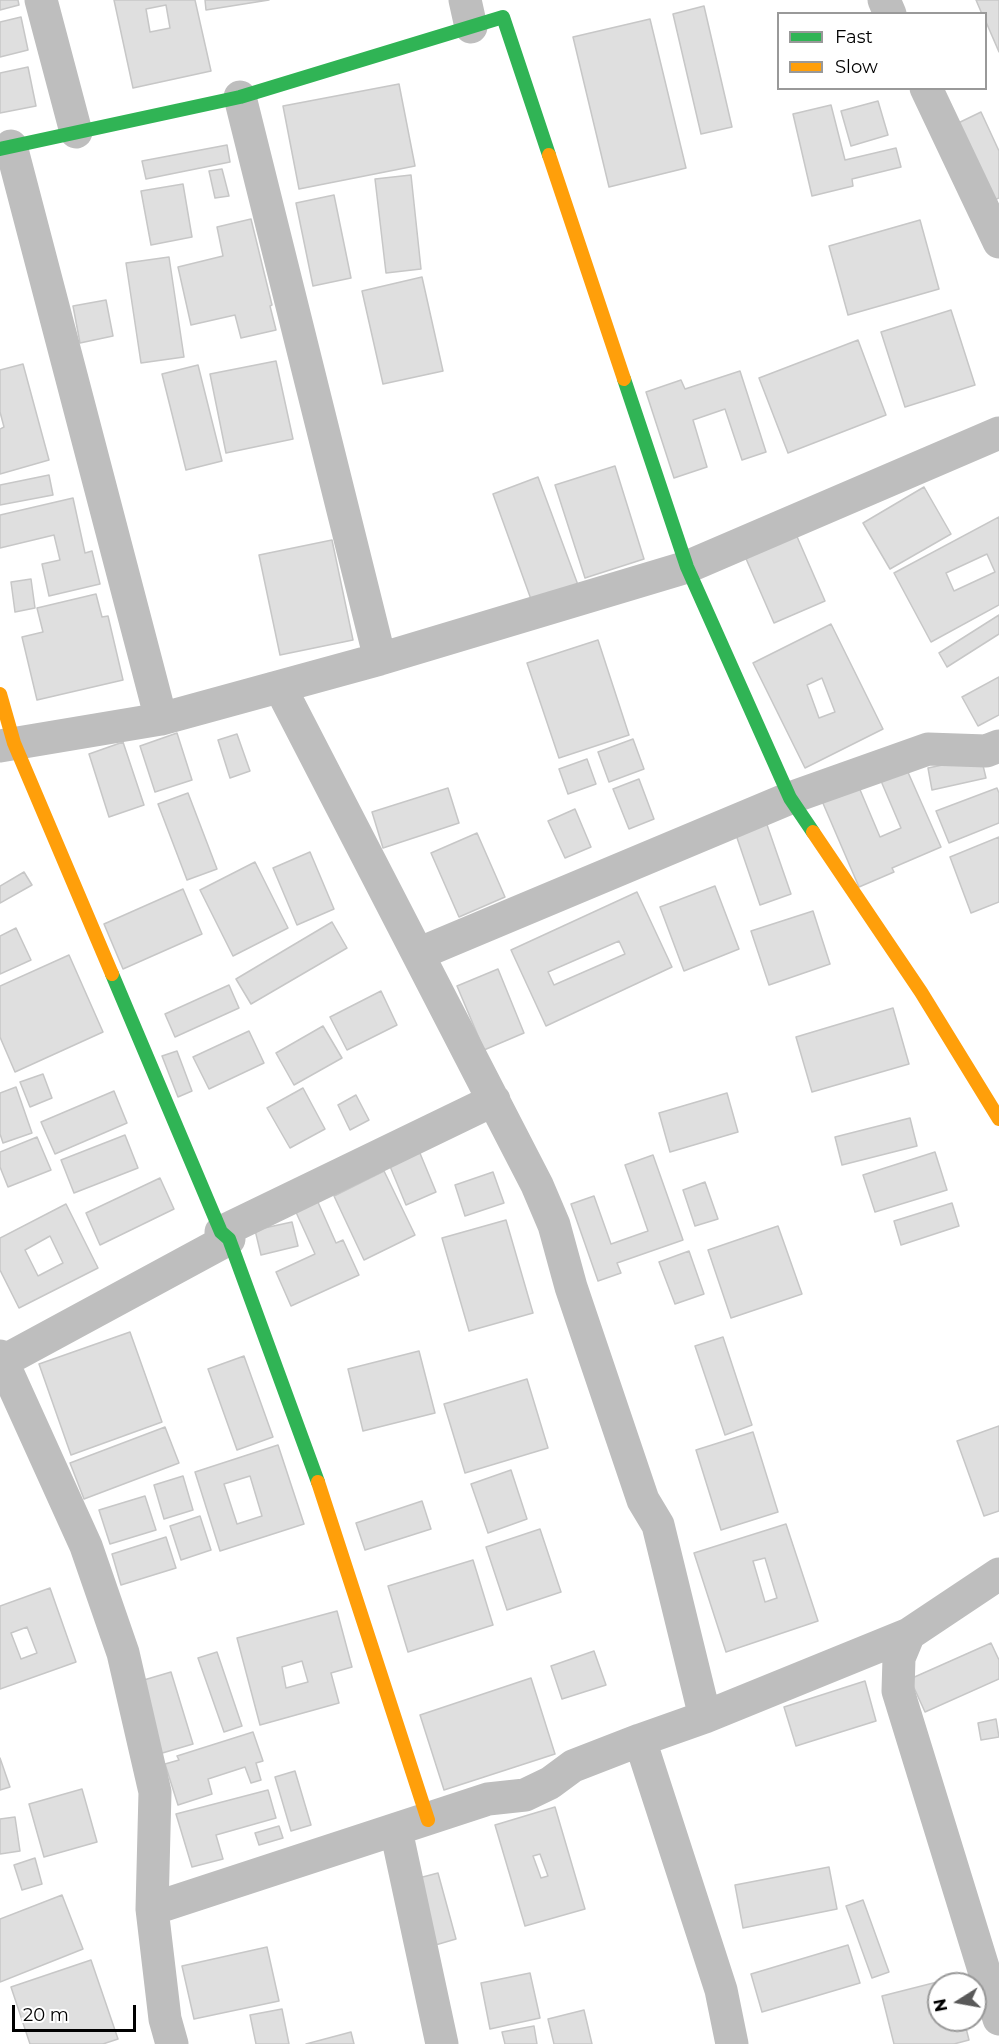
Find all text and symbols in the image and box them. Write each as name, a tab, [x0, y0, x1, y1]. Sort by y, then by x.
legend	[777, 12, 987, 90]
text: Fast	[835, 26, 873, 48]
text: Slow	[835, 56, 878, 78]
north arrow	[927, 1972, 987, 2032]
scale bar	[15, 1993, 140, 2031]
text: N	[930, 1997, 951, 2013]
text: 20 m	[23, 2004, 69, 2026]

